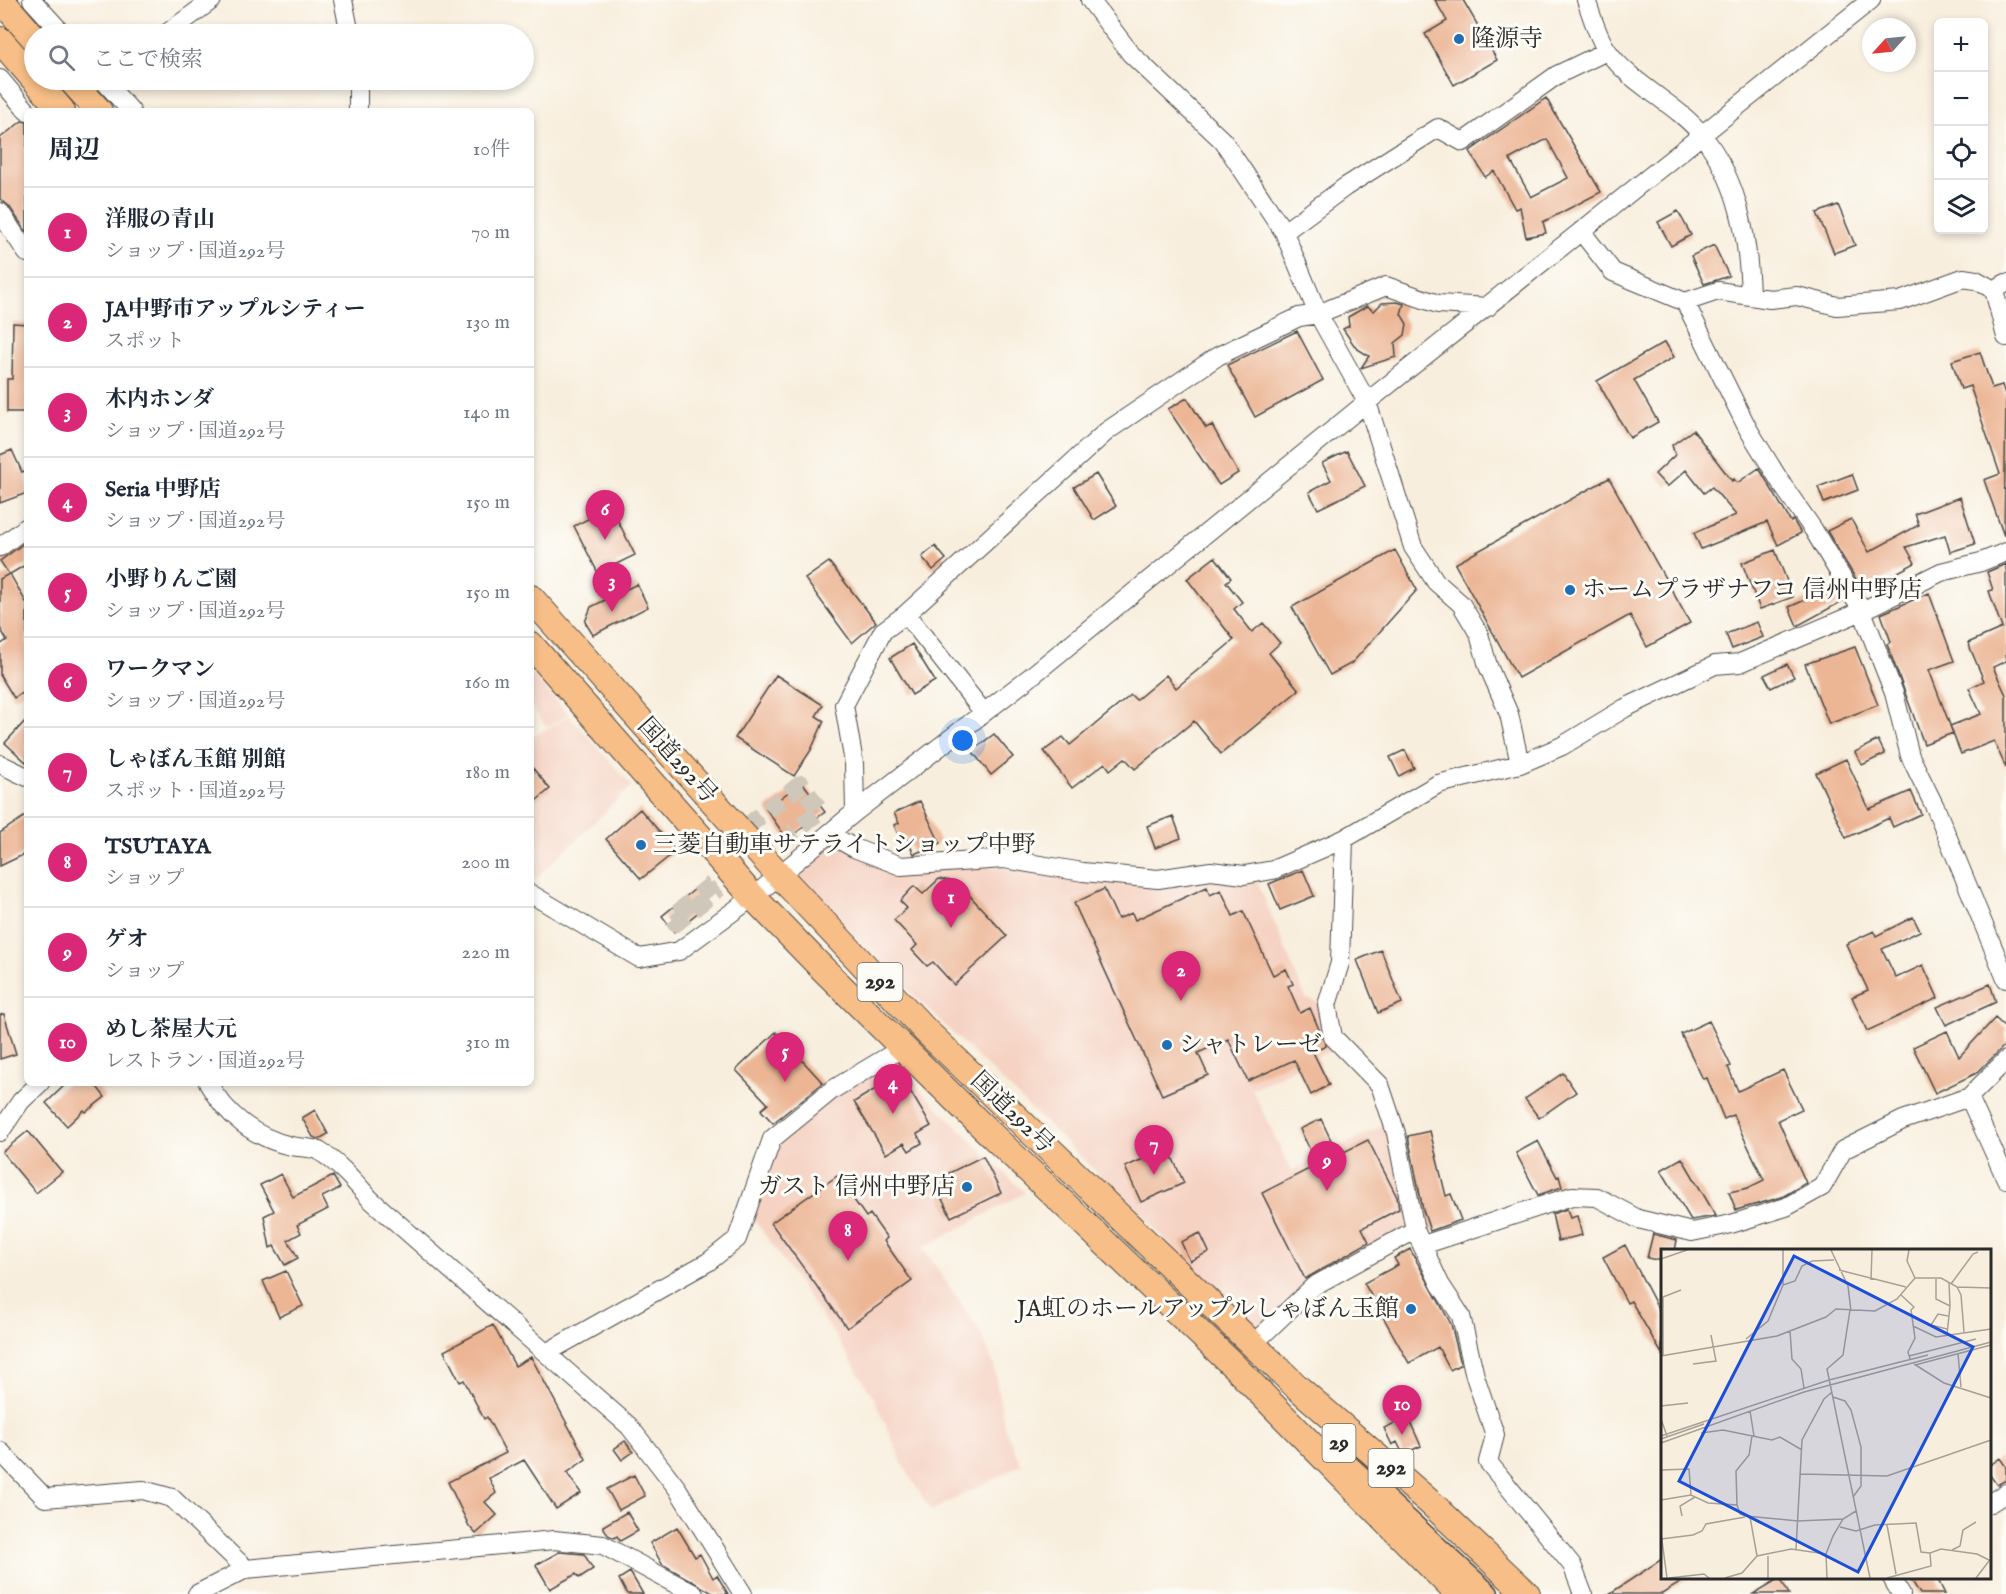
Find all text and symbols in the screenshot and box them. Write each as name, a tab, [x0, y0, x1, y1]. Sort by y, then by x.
north arrow	[1862, 18, 1916, 72]
map controls	[1934, 18, 1988, 234]
button: +	[1934, 18, 1988, 72]
search box	[24, 24, 534, 90]
place label: 隆源寺	[1471, 24, 1543, 55]
marker: 隆源寺	[1452, 32, 1466, 46]
icon: search	[45, 41, 78, 74]
text: ここで検索	[93, 46, 203, 74]
button: −	[1934, 72, 1988, 126]
button: locate	[1934, 126, 1988, 180]
text: 周辺	[48, 134, 100, 167]
text: 10件	[473, 137, 510, 162]
button: layers	[1934, 180, 1988, 234]
text: 洋服の青山	[105, 206, 215, 234]
text: 1	[64, 220, 71, 245]
text: 70 m	[471, 220, 510, 245]
text: ショップ · 国道292号	[105, 239, 285, 264]
text: JA中野市アップルシティー	[105, 296, 366, 324]
text: 2	[63, 310, 72, 335]
text: 130 m	[465, 310, 510, 335]
text: スポット	[105, 329, 185, 354]
text: 木内ホンダ	[105, 386, 214, 414]
text: 3	[64, 400, 71, 425]
text: 140 m	[463, 400, 510, 425]
text: ショップ · 国道292号	[105, 419, 285, 444]
text: Seria 中野店	[105, 476, 221, 504]
text: 4	[63, 490, 72, 515]
text: 150 m	[466, 490, 510, 515]
pin: 6	[586, 490, 624, 540]
text: ショップ · 国道292号	[105, 509, 285, 534]
pin: 3	[592, 562, 632, 612]
text: 小野りんご園	[105, 566, 237, 594]
place label: ホームプラザナフコ 信州中野店	[1582, 575, 1922, 606]
text: 5	[64, 580, 71, 605]
text: 150 m	[466, 580, 510, 605]
marker: ホームプラザナフコ 信州中野店	[1563, 583, 1577, 597]
text: ショップ · 国道292号	[105, 599, 285, 624]
text: ワークマン	[105, 656, 215, 684]
text: 6	[63, 670, 72, 695]
text: 160 m	[464, 670, 510, 695]
text: ショップ · 国道292号	[105, 689, 285, 714]
street label: 国道292号	[630, 712, 724, 810]
your location	[948, 726, 977, 755]
text: しゃぼん玉館 別館	[105, 746, 286, 774]
text: 7	[63, 760, 72, 785]
text: 180 m	[465, 760, 510, 785]
text: スポット · 国道292号	[105, 779, 286, 804]
place label: 三菱自動車サテライトショップ中野	[653, 830, 1036, 861]
text: TSUTAYA	[105, 833, 211, 861]
marker: 三菱自動車サテライトショップ中野	[634, 838, 648, 852]
text: 8	[64, 850, 71, 875]
text: 200 m	[461, 850, 510, 875]
text: ショップ	[105, 866, 185, 891]
pin: 1	[932, 878, 970, 928]
text: ゲオ	[105, 926, 149, 954]
text: 9	[63, 940, 72, 965]
text: 220 m	[462, 940, 510, 965]
pin: 2	[1162, 952, 1200, 1001]
text: ショップ	[105, 959, 185, 984]
road number: 292	[858, 963, 902, 1001]
text: めし茶屋大元	[105, 1016, 237, 1044]
text: 10	[59, 1030, 76, 1055]
text: 310 m	[466, 1030, 510, 1055]
place label: シャトレーゼ	[1179, 1030, 1322, 1061]
pin: 5	[766, 1032, 804, 1082]
marker: シャトレーゼ	[1160, 1038, 1174, 1052]
text: レストラン · 国道292号	[105, 1049, 305, 1074]
pin: 4	[874, 1064, 912, 1114]
street label: 国道292号	[963, 1065, 1061, 1161]
pin: 7	[1134, 1126, 1174, 1175]
pin: 9	[1308, 1142, 1346, 1191]
place label: ガスト 信州中野店	[758, 1172, 955, 1203]
marker: ガスト 信州中野店	[960, 1180, 974, 1194]
pin: 8	[828, 1212, 868, 1261]
inset map	[1661, 1249, 1991, 1579]
place label: JA虹のホールアップルしゃぼん玉館	[1014, 1294, 1399, 1325]
marker: JA虹のホールアップルしゃぼん玉館	[1404, 1302, 1418, 1316]
pin: 10	[1382, 1386, 1422, 1435]
road number: 29	[1322, 1424, 1356, 1462]
road number: 292	[1368, 1449, 1414, 1487]

